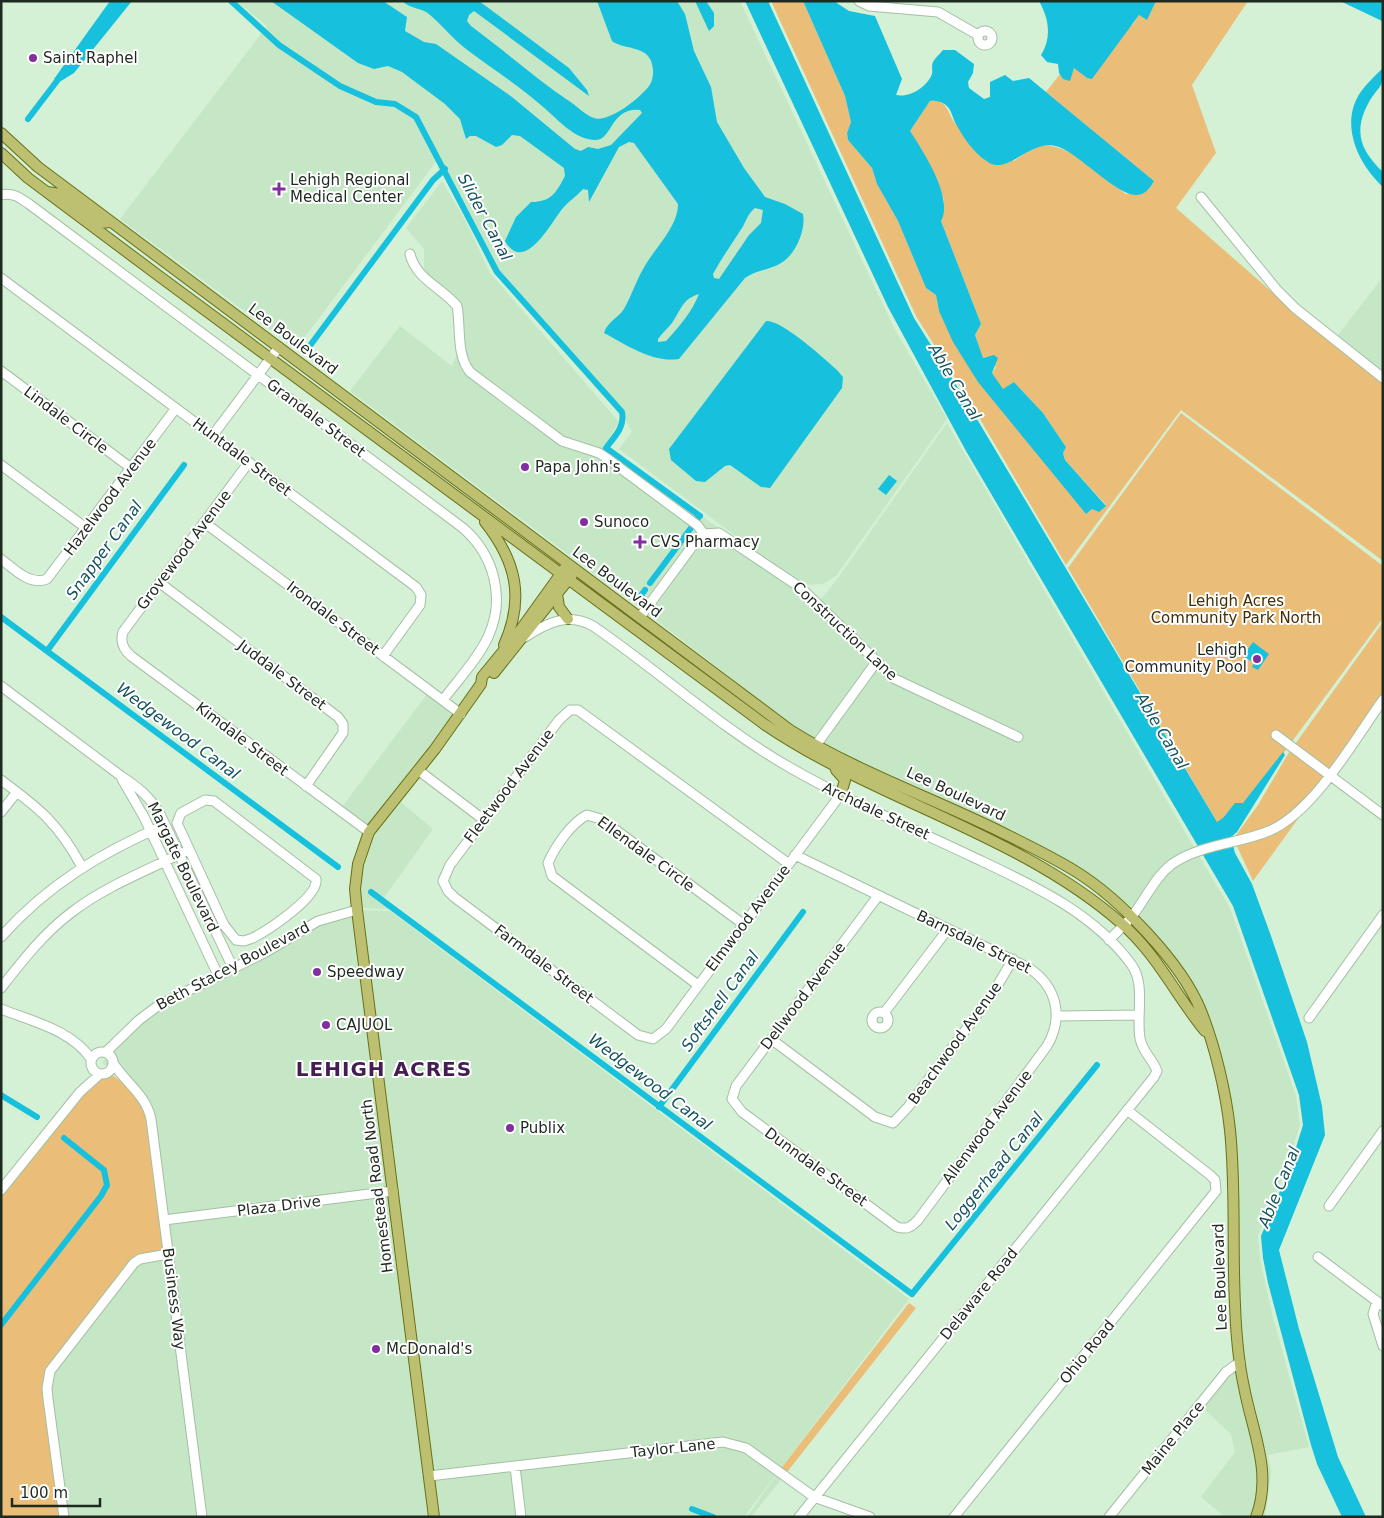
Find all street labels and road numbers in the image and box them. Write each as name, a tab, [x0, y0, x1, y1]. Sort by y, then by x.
street label: Lee Boulevard	[245, 300, 341, 378]
street label: Grandale Street	[263, 375, 369, 461]
street label: Lindale Circle	[20, 382, 112, 458]
street label: Huntdale Street	[189, 414, 295, 500]
street label: Hazelwood Avenue	[60, 435, 160, 559]
street label: Grovewood Avenue	[133, 487, 235, 613]
street label: Lee Boulevard	[569, 543, 665, 621]
street label: Irondale Street	[283, 577, 383, 659]
street label: Construction Lane	[789, 578, 901, 684]
street label: Juddale Street	[233, 635, 330, 714]
street label: Kimdale Street	[192, 698, 292, 780]
street label: Fleetwood Avenue	[460, 726, 558, 846]
street label: Lee Boulevard	[904, 763, 1008, 825]
street label: Archdale Street	[819, 778, 933, 844]
street label: Margate Boulevard	[144, 799, 222, 935]
street label: Ellendale Circle	[594, 813, 698, 895]
street label: Elmwood Avenue	[702, 861, 794, 975]
street label: Barnsdale Street	[914, 906, 1034, 978]
street label: Beth Stacey Boulevard	[153, 918, 313, 1014]
street label: Farmdale Street	[491, 921, 597, 1007]
street label: Dellwood Avenue	[757, 939, 849, 1053]
street label: Beachwood Avenue	[904, 978, 1006, 1108]
street label: Allenwood Avenue	[938, 1066, 1036, 1188]
street label: Homestead Road North	[357, 1098, 397, 1274]
street label: Dunndale Street	[761, 1124, 871, 1210]
street label: Plaza Drive	[236, 1192, 322, 1220]
street label: Lee Boulevard	[1209, 1223, 1231, 1331]
street label: Delaware Road	[936, 1244, 1022, 1344]
street label: Business Way	[159, 1247, 189, 1351]
street label: Ohio Road	[1056, 1316, 1118, 1388]
street label: Maine Place	[1138, 1397, 1208, 1479]
street label: Taylor Lane	[629, 1435, 716, 1462]

